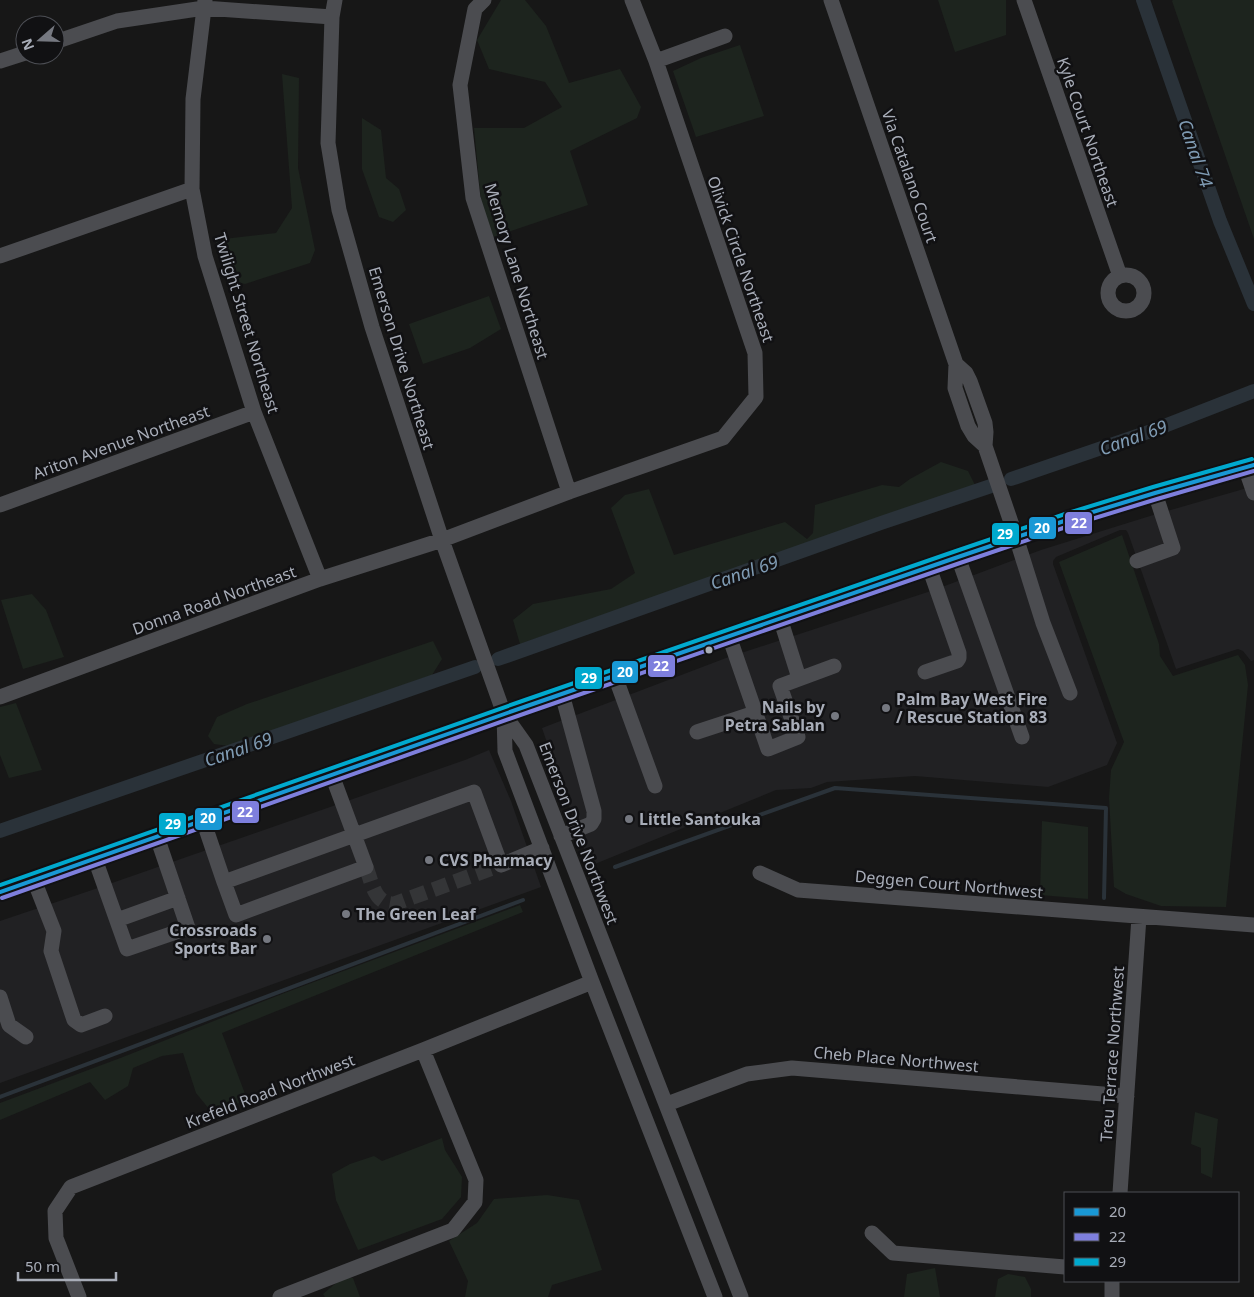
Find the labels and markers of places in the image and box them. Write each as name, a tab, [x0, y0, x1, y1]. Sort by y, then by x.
unlabelled marker	[704, 645, 714, 655]
place label: Palm Bay West Fire / Rescue Station 83	[896, 688, 1047, 728]
place label: Nails by Petra Sablan	[725, 696, 826, 736]
marker: Palm Bay West Fire / Rescue Station 83	[880, 702, 892, 714]
marker: Nails by Petra Sablan	[829, 710, 841, 722]
place label: Little Santouka	[639, 808, 761, 830]
marker: Little Santouka	[623, 813, 635, 825]
place label: CVS Pharmacy	[439, 849, 553, 871]
marker: CVS Pharmacy	[423, 854, 435, 866]
place label: The Green Leaf	[356, 903, 477, 925]
marker: The Green Leaf	[340, 908, 352, 920]
place label: Crossroads Sports Bar	[169, 919, 257, 959]
marker: Crossroads Sports Bar	[261, 933, 273, 945]

